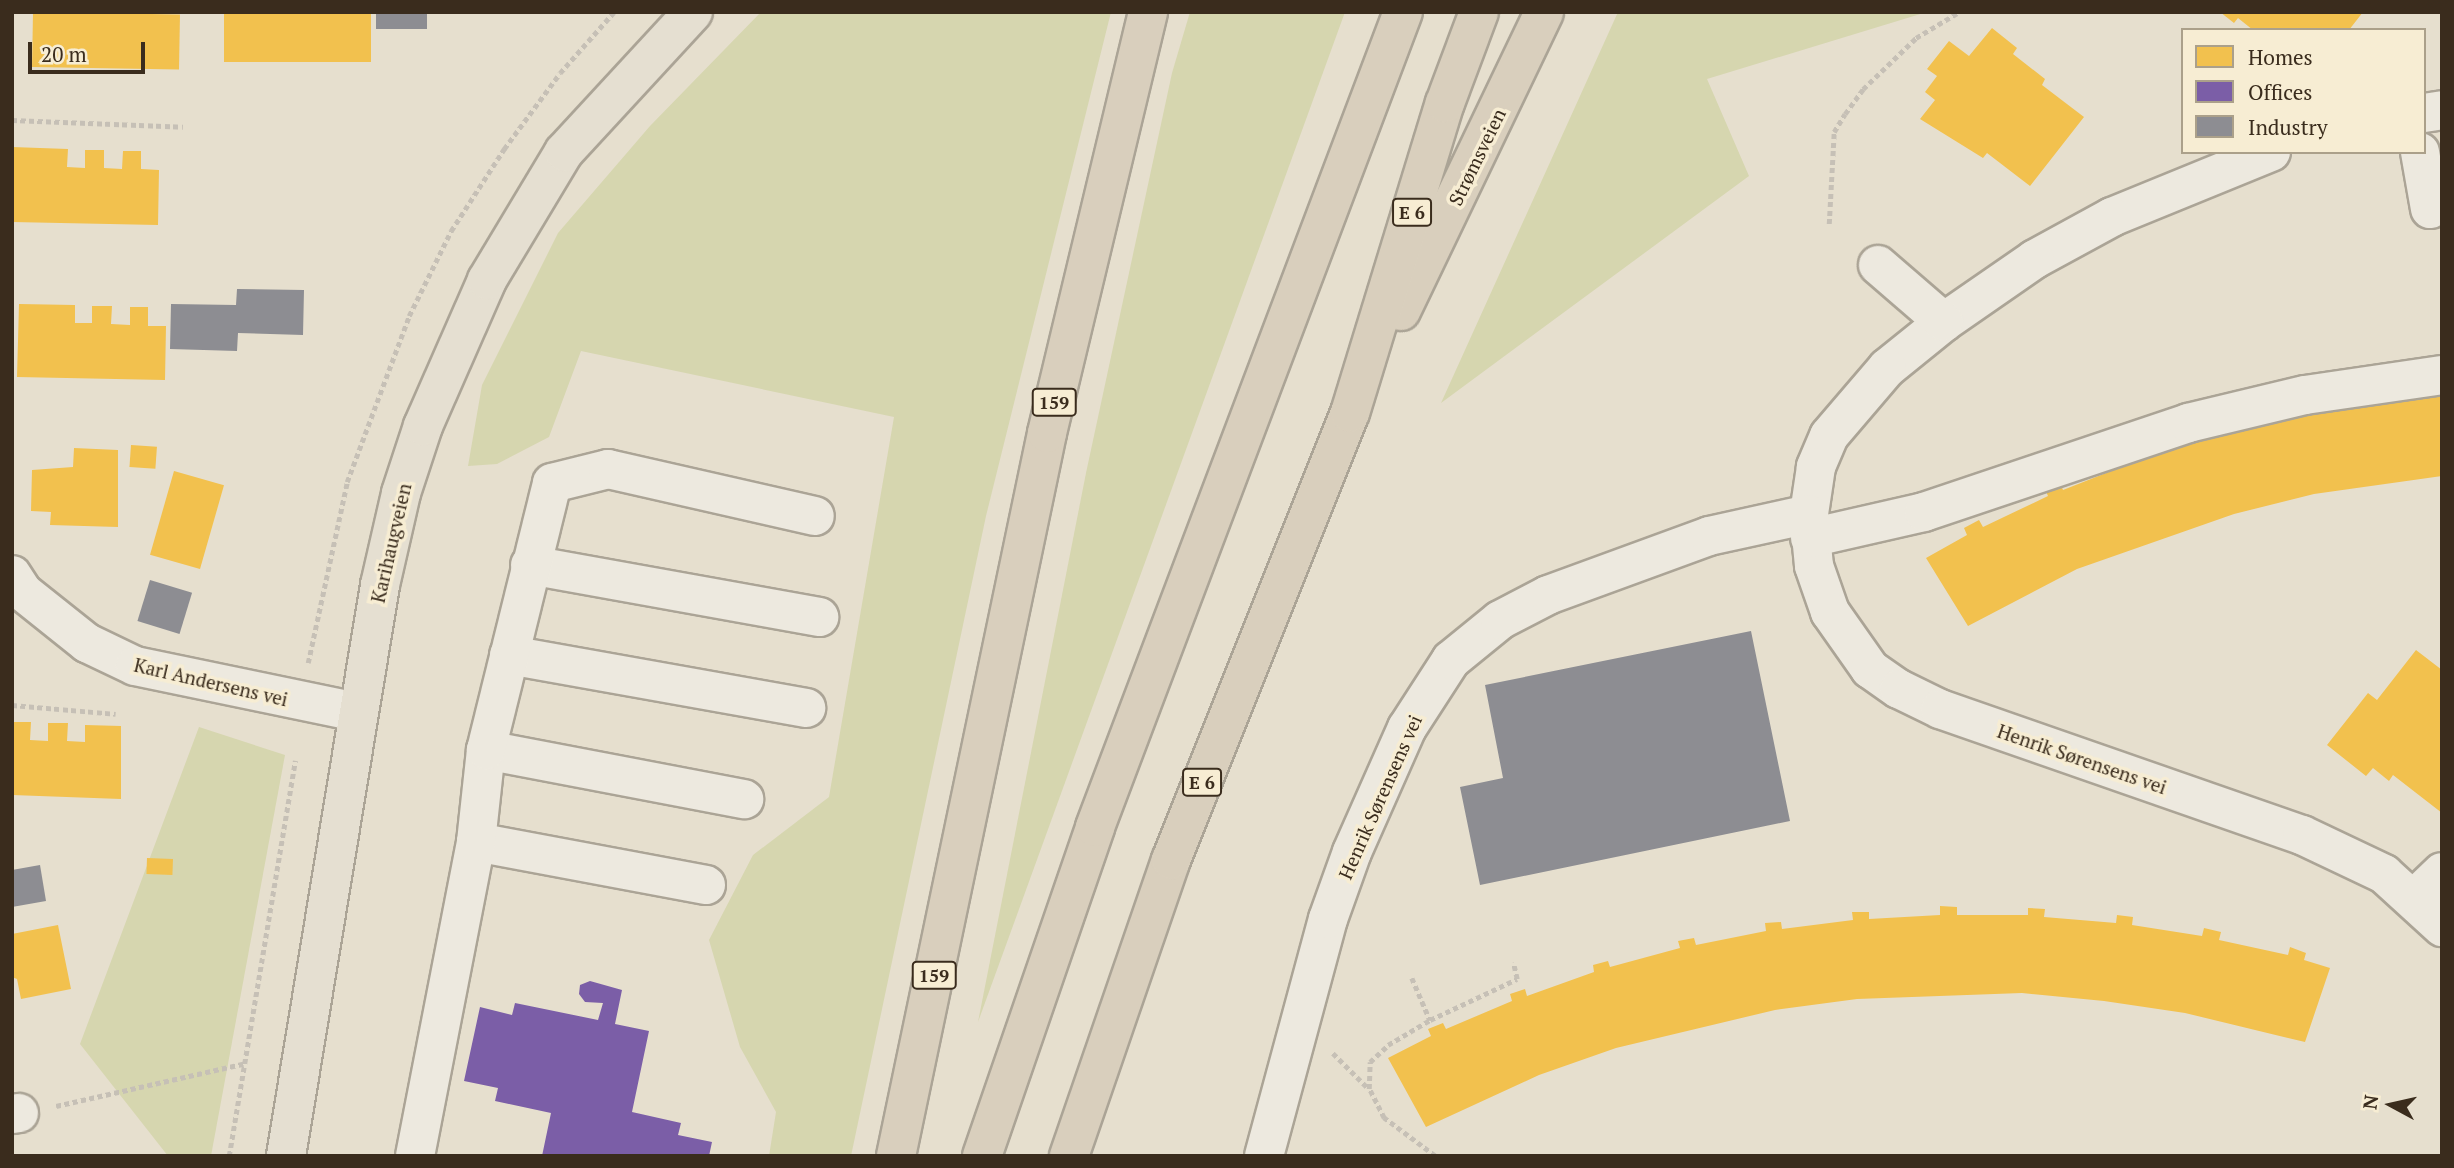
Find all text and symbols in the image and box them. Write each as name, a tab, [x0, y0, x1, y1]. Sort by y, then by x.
scale bar	[32, 28, 149, 72]
legend	[2181, 28, 2426, 154]
text: 20 m	[41, 40, 87, 68]
text: Homes	[2248, 43, 2313, 71]
text: Offices	[2248, 78, 2312, 106]
street label: Strømsveien	[1444, 105, 1510, 209]
text: Industry	[2248, 113, 2328, 141]
road number: E 6	[1391, 197, 1433, 226]
road number: 159	[1031, 388, 1077, 416]
street label: Karihaugveien	[366, 481, 416, 605]
street label: Karl Andersens vei	[132, 653, 290, 711]
street label: Henrik Sørensens vei	[1334, 711, 1426, 883]
street label: Henrik Sørensens vei	[1994, 719, 2170, 799]
road number: E 6	[1181, 768, 1223, 796]
road number: 159	[911, 960, 957, 990]
north arrow	[2356, 1070, 2426, 1140]
text: N	[2356, 1093, 2383, 1111]

